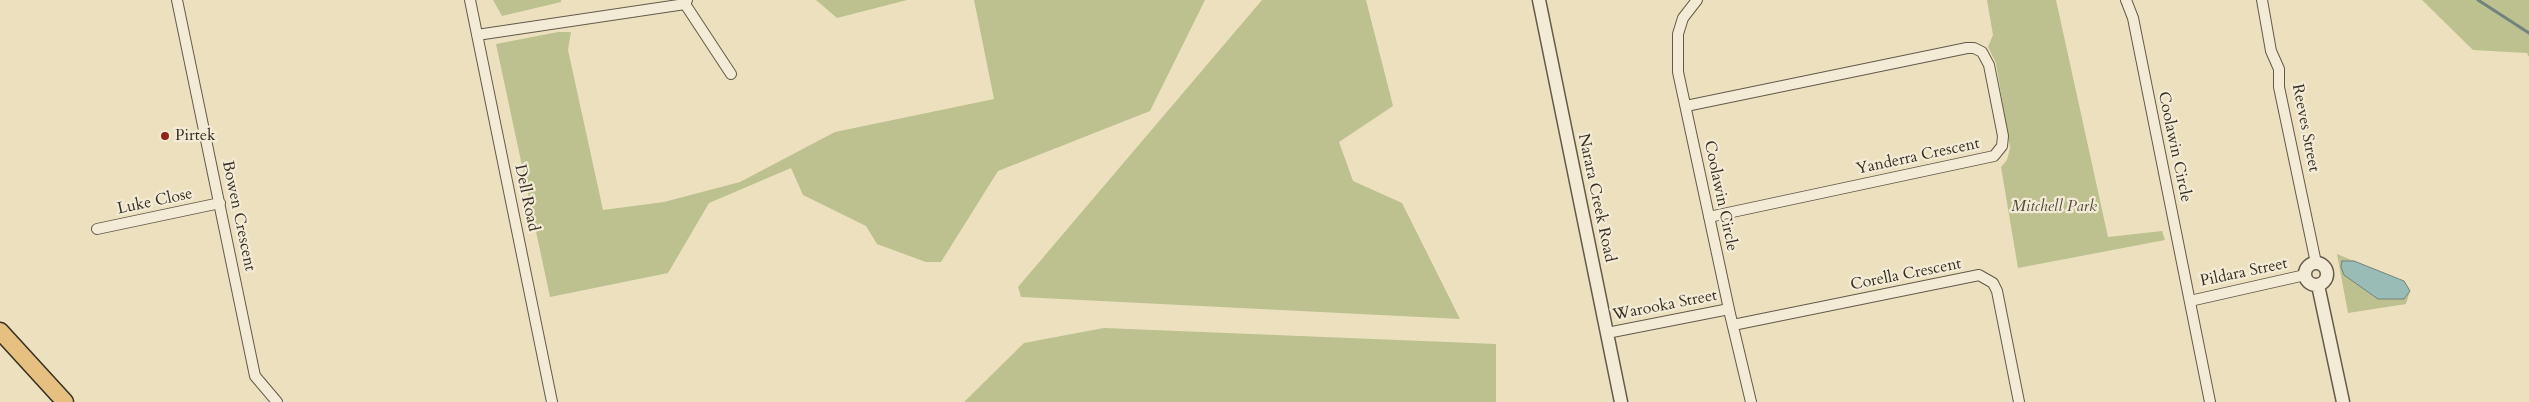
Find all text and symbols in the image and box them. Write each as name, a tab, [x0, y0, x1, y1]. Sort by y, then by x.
street label: Reeves Street	[2287, 82, 2323, 174]
street label: Coolawin Circle	[2153, 90, 2195, 204]
place label: Pirtek	[175, 126, 216, 146]
marker: Pirtek	[159, 130, 171, 142]
street label: Narara Creek Road	[1573, 132, 1619, 264]
street label: Yanderra Crescent	[1854, 135, 1982, 179]
street label: Coolawin Circle	[1699, 139, 1741, 253]
street label: Bowen Crescent	[217, 159, 259, 273]
street label: Dell Road	[510, 163, 542, 233]
street label: Luke Close	[116, 185, 194, 219]
park label: Mitchell Park	[2011, 197, 2097, 217]
street label: Pildara Street	[2198, 254, 2290, 292]
street label: Corella Crescent	[1849, 255, 1963, 295]
street label: Warooka Street	[1611, 286, 1719, 326]

